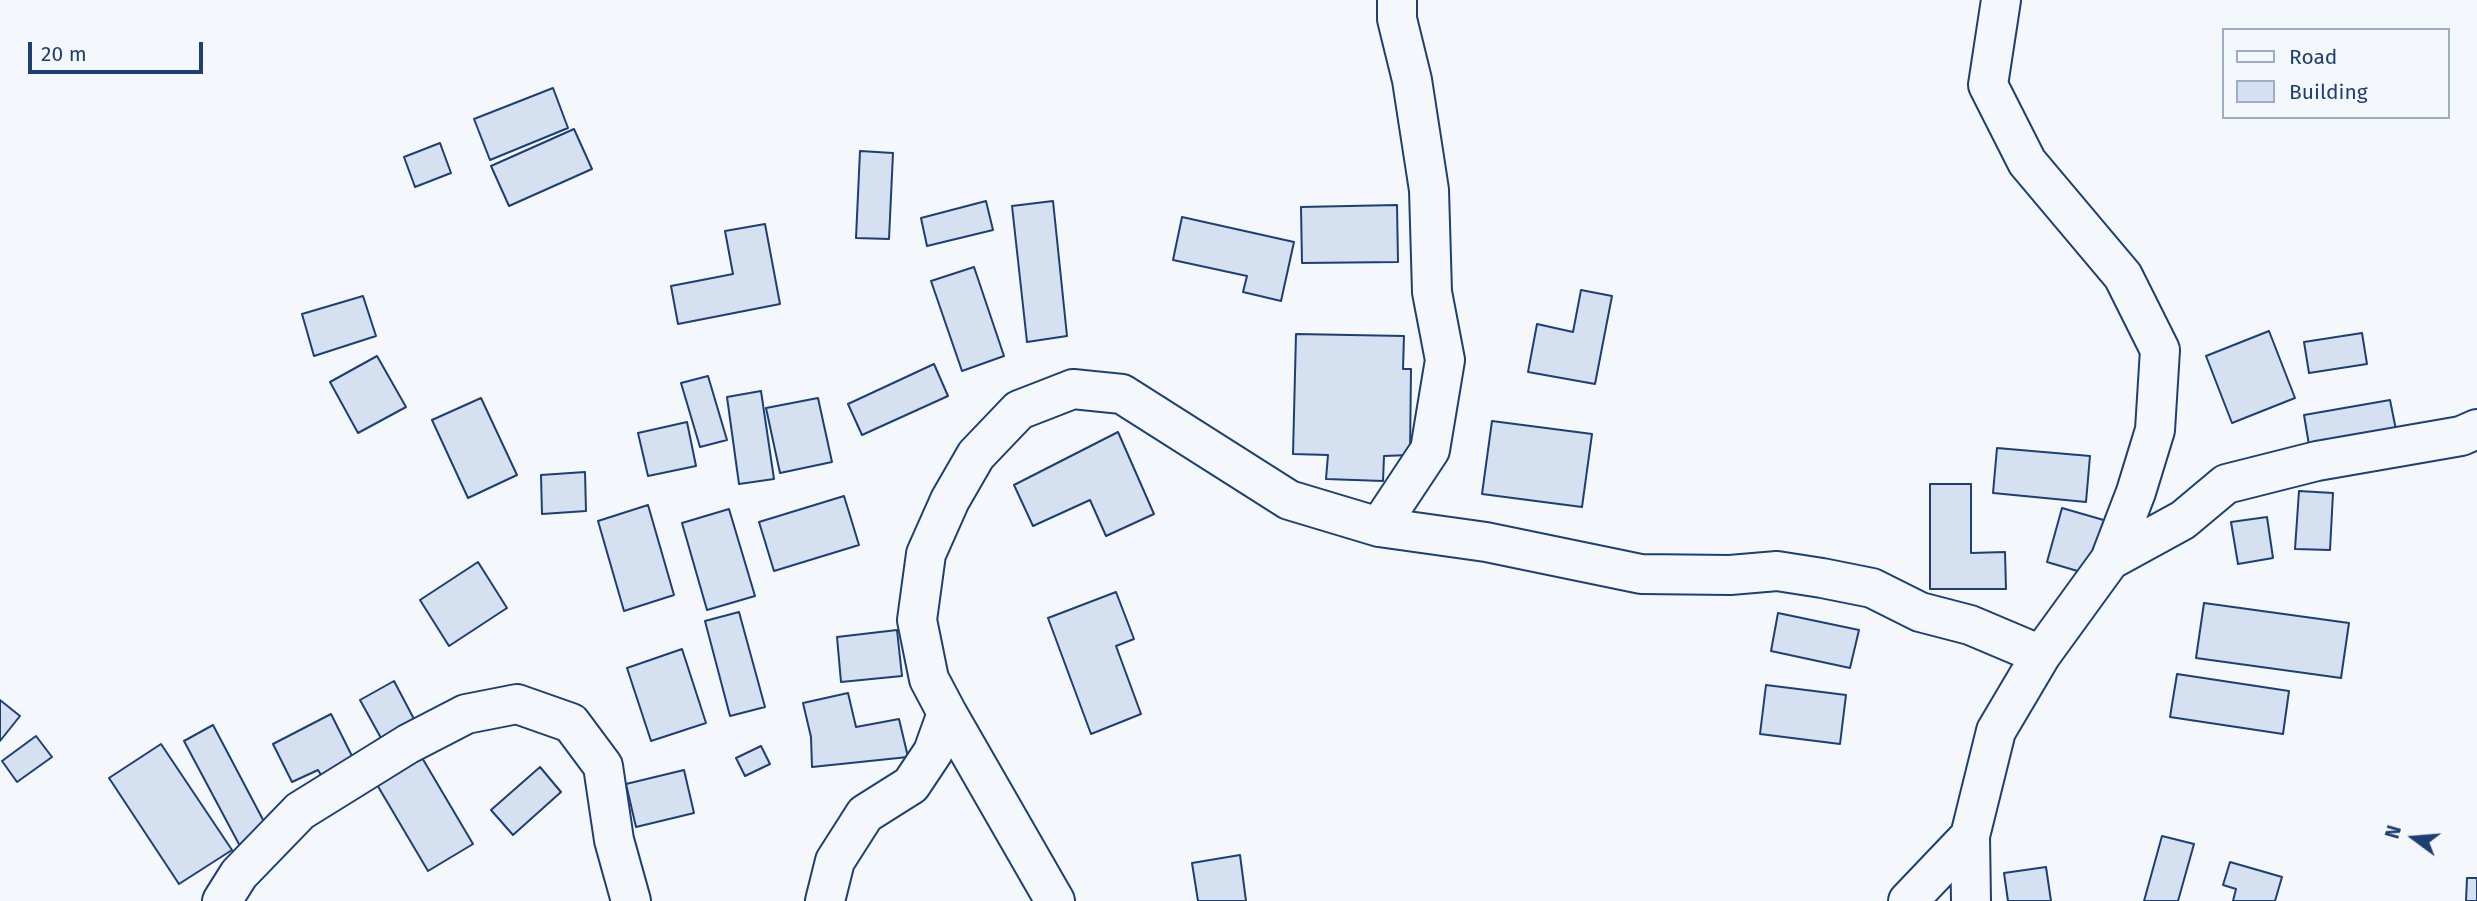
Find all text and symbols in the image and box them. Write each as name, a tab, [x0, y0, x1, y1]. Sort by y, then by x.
scale bar	[32, 28, 206, 72]
legend	[2222, 28, 2449, 119]
text: 20 m	[41, 41, 87, 67]
text: Road	[2289, 44, 2337, 70]
text: Building	[2289, 79, 2368, 105]
north arrow	[2379, 803, 2449, 873]
text: N	[2381, 823, 2406, 841]

